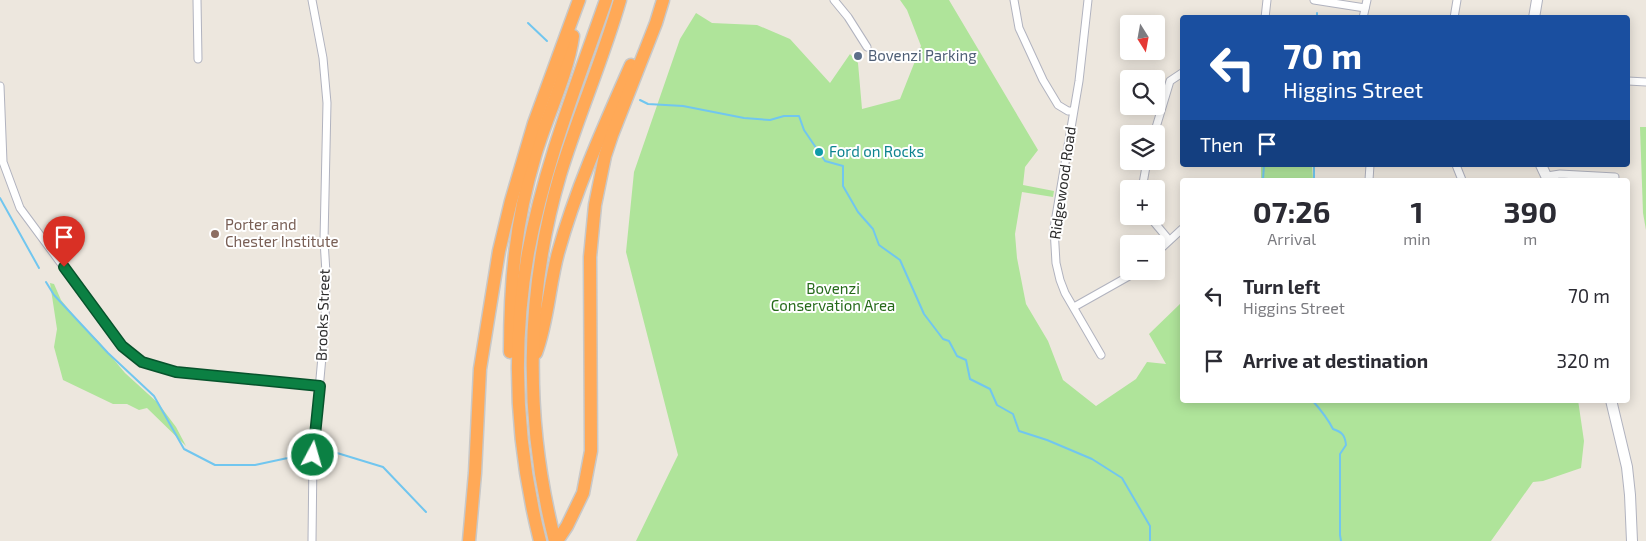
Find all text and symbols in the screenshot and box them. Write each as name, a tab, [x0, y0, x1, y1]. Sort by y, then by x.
north arrow	[1120, 15, 1165, 60]
map controls	[1120, 15, 1165, 280]
text: 70 m	[1283, 34, 1362, 76]
icon: left	[1200, 35, 1265, 100]
place label: Bovenzi Parking	[868, 46, 977, 64]
marker: Bovenzi Parking	[852, 50, 864, 62]
button: search	[1120, 70, 1165, 115]
text: Higgins Street	[1283, 76, 1423, 102]
street label: Ridgewood Road	[1045, 125, 1079, 240]
button: layers	[1120, 125, 1165, 170]
icon: arrive	[1253, 130, 1281, 158]
text: Then	[1200, 133, 1243, 156]
place label: Ford on Rocks	[829, 142, 924, 160]
marker: Ford on Rocks	[813, 146, 825, 158]
button: +	[1120, 180, 1165, 225]
text: 07:26	[1253, 193, 1330, 229]
text: 1	[1411, 193, 1423, 229]
text: 390	[1503, 193, 1557, 229]
place label: Porter and Chester Institute	[225, 215, 339, 250]
pin	[43, 216, 85, 267]
icon: arrive	[50, 223, 78, 251]
marker: Porter and Chester Institute	[209, 228, 221, 240]
text: Arrival	[1267, 229, 1316, 248]
text: min	[1403, 229, 1431, 248]
text: m	[1523, 229, 1537, 248]
button: −	[1120, 235, 1165, 280]
street label: Brooks Street	[311, 268, 333, 361]
text: Turn left	[1243, 275, 1320, 298]
park label: Bovenzi Conservation Area	[771, 279, 895, 314]
icon: left	[1200, 282, 1228, 310]
text: 70 m	[1568, 284, 1610, 307]
text: Higgins Street	[1243, 298, 1345, 317]
icon: arrive	[1200, 347, 1228, 375]
text: Arrive at destination	[1243, 349, 1428, 372]
text: 320 m	[1556, 349, 1610, 372]
position arrow	[286, 428, 338, 480]

